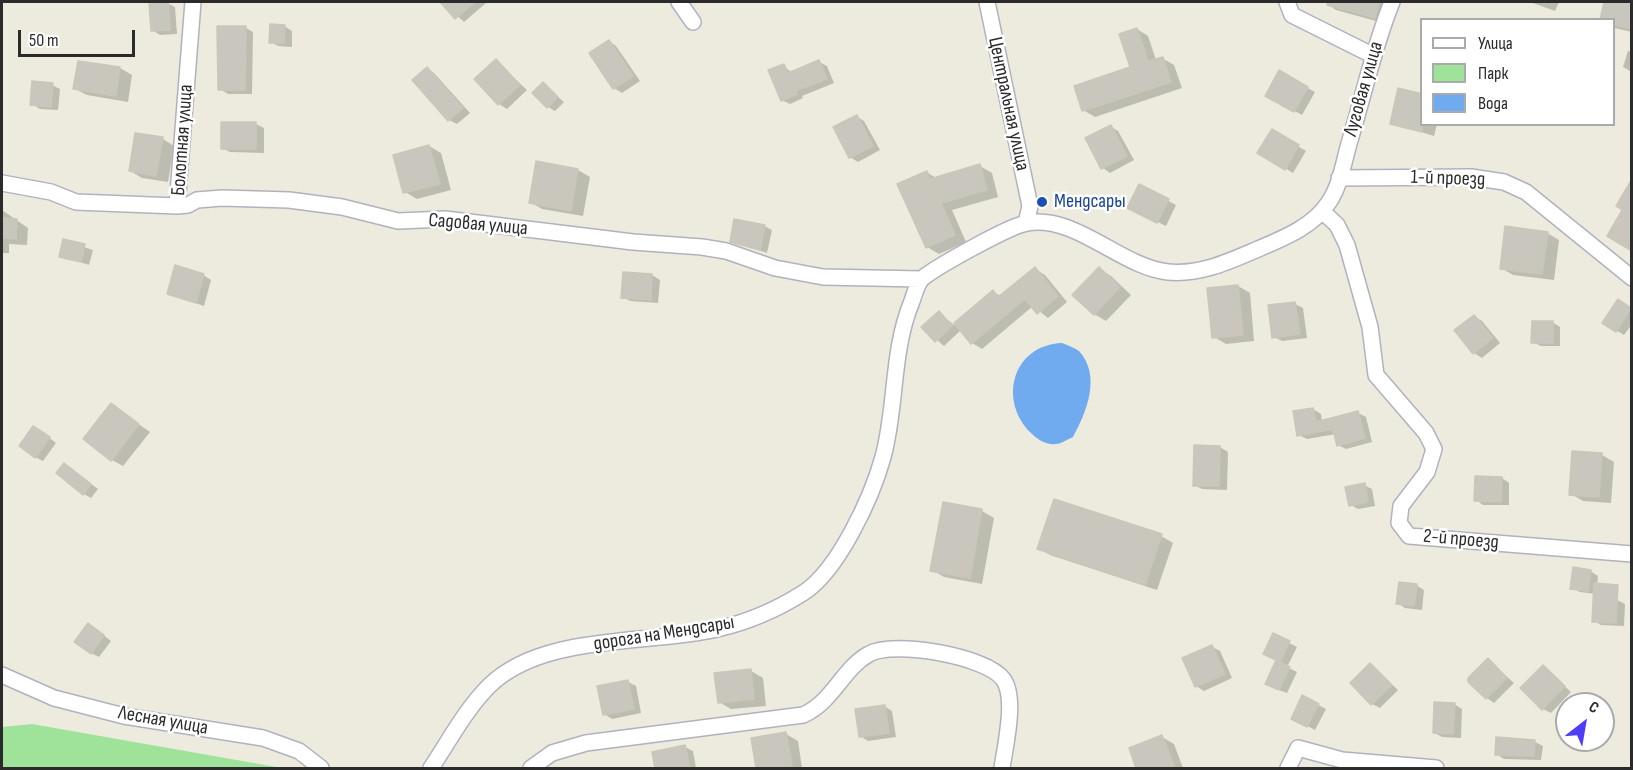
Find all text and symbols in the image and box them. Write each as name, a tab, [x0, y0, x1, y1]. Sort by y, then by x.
scale bar	[21, 18, 138, 56]
legend	[1420, 18, 1615, 126]
text: 50 m	[29, 30, 59, 51]
text: Улица	[1478, 33, 1513, 54]
street label: Центральная улица	[982, 35, 1034, 173]
street label: Луговая улица	[1339, 39, 1389, 139]
text: Парк	[1478, 63, 1508, 84]
street label: Болотная улица	[167, 84, 199, 196]
text: Вода	[1478, 93, 1508, 114]
street label: 1-й проезд	[1410, 166, 1486, 192]
place label: Мендсары	[1054, 190, 1126, 214]
marker: Мендсары	[1035, 195, 1049, 209]
street label: Садовая улица	[427, 209, 529, 241]
street label: 2-й проезд	[1422, 525, 1500, 555]
street label: дорога на Мендсары	[592, 611, 736, 657]
north arrow	[1555, 692, 1615, 752]
text: С	[1585, 698, 1602, 718]
street label: Лесная улица	[116, 701, 210, 741]

